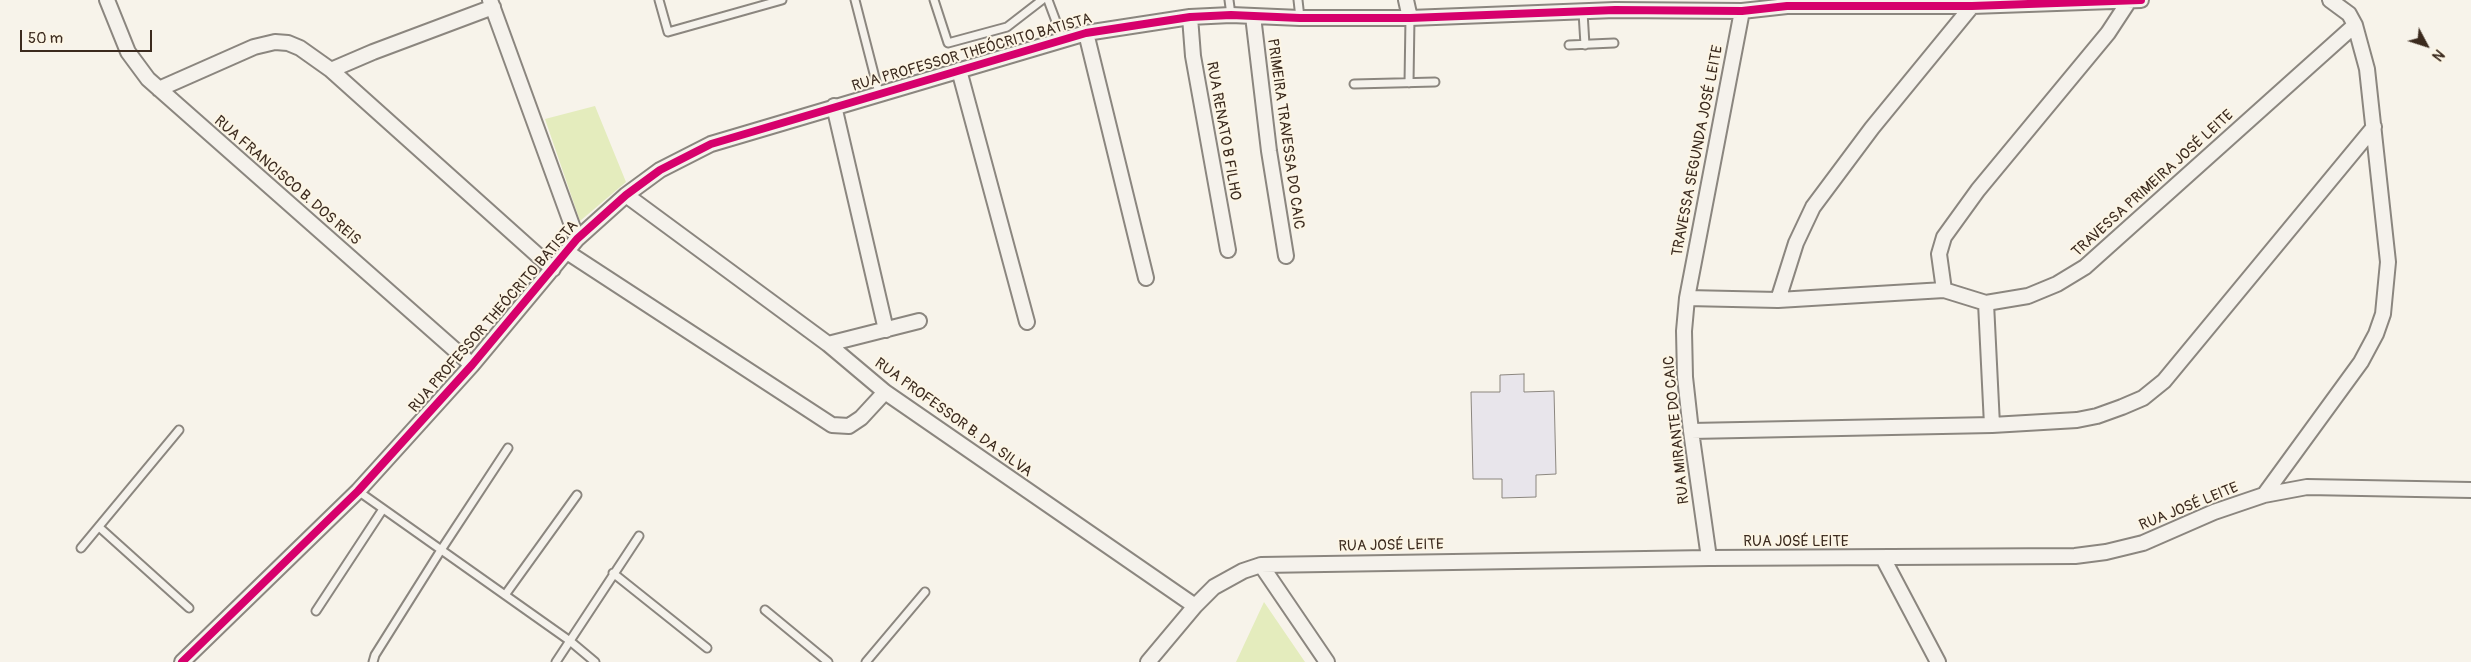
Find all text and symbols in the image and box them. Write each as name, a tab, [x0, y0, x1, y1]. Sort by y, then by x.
street label: RUA PROFESSOR THEÓCRITO BATISTA	[850, 10, 1094, 96]
scale bar	[22, 20, 155, 52]
north arrow	[2401, 20, 2451, 70]
text: 50 m	[28, 29, 63, 48]
street label: PRIMEIRA TRAVESSA DO CAIC	[1263, 37, 1307, 231]
street label: TRAVESSA SEGUNDA JOSÉ LEITE	[1669, 44, 1727, 258]
text: N	[2428, 46, 2447, 64]
street label: RUA RENATO B FILHO	[1202, 60, 1244, 202]
street label: TRAVESSA PRIMEIRA JOSÉ LEITE	[2068, 107, 2238, 261]
street label: RUA FRANCISCO B. DOS REIS	[210, 112, 364, 250]
street label: RUA PROFESSOR THEÓCRITO BATISTA	[406, 217, 582, 417]
street label: RUA PROFESSOR B. DA SILVA	[871, 355, 1035, 481]
street label: RUA MIRANTE DO CAIC	[1660, 355, 1694, 505]
street label: RUA JOSÉ LEITE	[2137, 479, 2241, 535]
street label: RUA JOSÉ LEITE	[1743, 533, 1849, 551]
street label: RUA JOSÉ LEITE	[1338, 536, 1444, 556]

